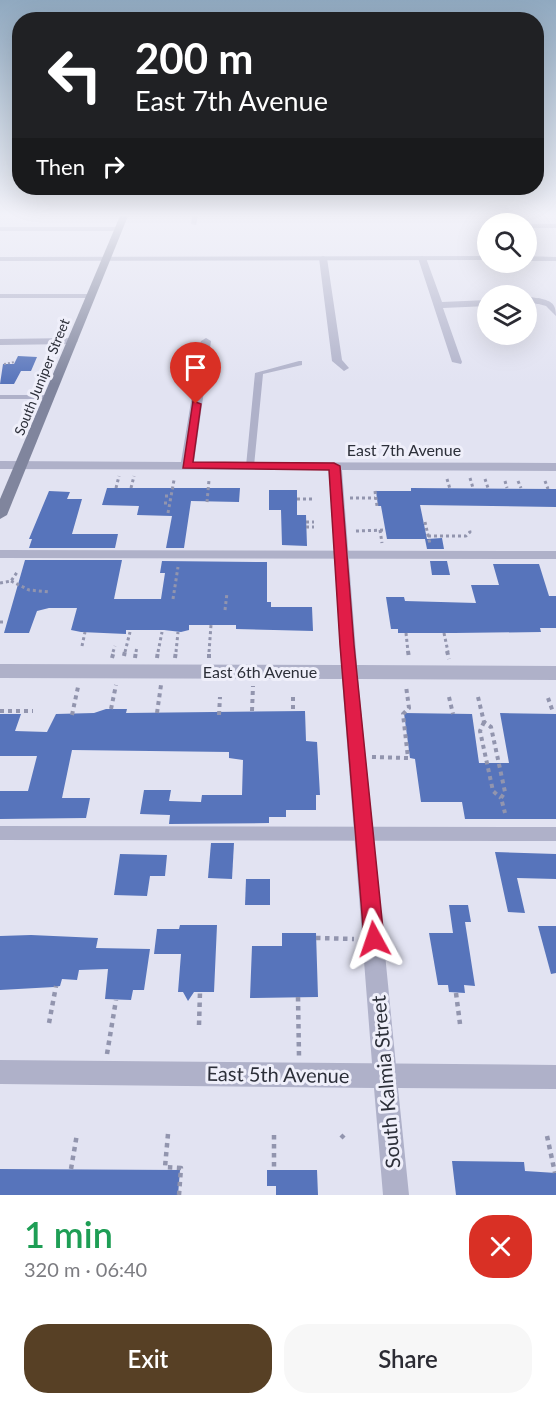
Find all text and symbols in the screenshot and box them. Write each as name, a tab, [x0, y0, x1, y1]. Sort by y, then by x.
text: 200 m	[135, 33, 253, 83]
icon: left	[36, 36, 114, 114]
text: East 7th Avenue	[135, 84, 328, 117]
icon: right	[97, 150, 130, 183]
text: Then	[36, 153, 85, 180]
map controls	[477, 213, 537, 345]
button: search	[477, 213, 537, 273]
button: layers	[477, 285, 537, 345]
street label: South Juniper Street	[10, 316, 73, 438]
pin	[170, 342, 221, 404]
icon: arrive	[179, 351, 212, 384]
street label: East 7th Avenue	[347, 440, 461, 459]
street label: East 6th Avenue	[203, 662, 317, 681]
position arrow	[342, 907, 406, 971]
street label: South Kalmia Street	[365, 995, 405, 1170]
street label: East 5th Avenue	[206, 1061, 350, 1087]
text: 1 min	[24, 1212, 113, 1256]
button: close	[469, 1215, 532, 1278]
text: 320 m · 06:40	[24, 1257, 147, 1281]
button: Exit	[24, 1324, 272, 1393]
button: Share	[284, 1324, 532, 1393]

